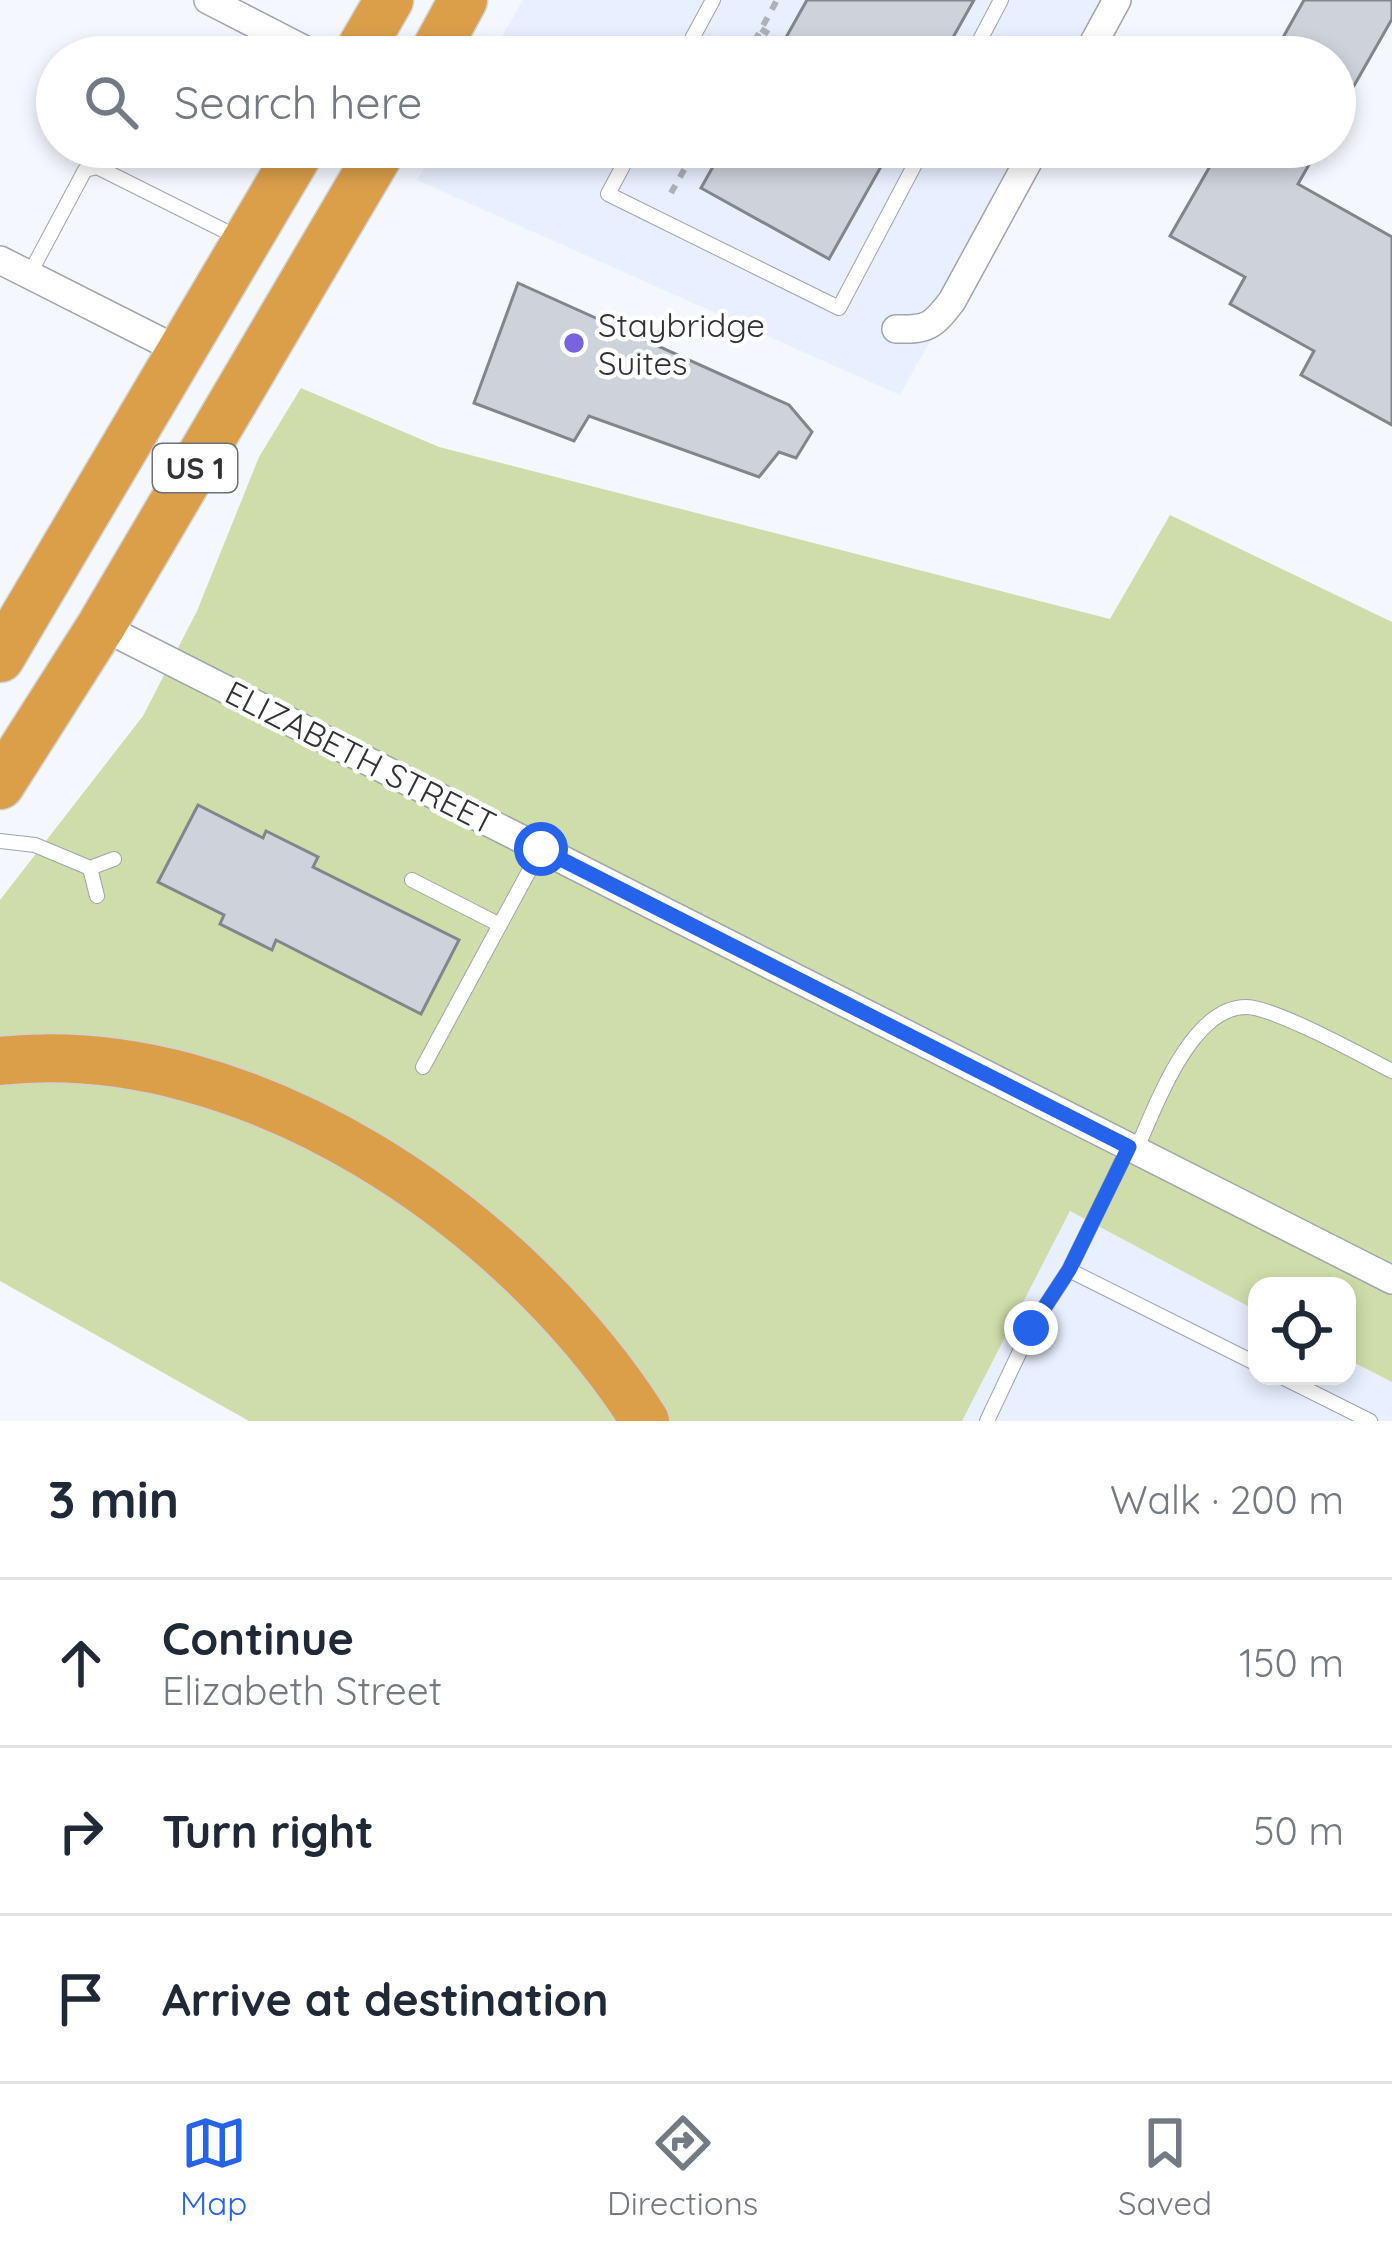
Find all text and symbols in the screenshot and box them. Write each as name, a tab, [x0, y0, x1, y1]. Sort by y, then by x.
search box	[36, 36, 1356, 168]
icon: search	[78, 69, 144, 135]
text: Search here	[174, 74, 422, 130]
place label: Staybridge Suites	[598, 304, 765, 383]
marker: Staybridge Suites	[561, 330, 587, 356]
road number: US 1	[153, 444, 237, 492]
street label: ELIZABETH STREET	[219, 671, 503, 843]
route start	[514, 822, 568, 876]
map controls	[1248, 1277, 1356, 1385]
button: locate	[1248, 1277, 1356, 1385]
route end	[1004, 1301, 1058, 1355]
text: 3 min	[48, 1467, 179, 1531]
text: Walk · 200 m	[1110, 1475, 1344, 1524]
text: Continue	[162, 1610, 354, 1666]
icon: ahead	[48, 1630, 114, 1696]
text: 150 m	[1239, 1638, 1344, 1687]
text: Elizabeth Street	[162, 1666, 442, 1715]
icon: right	[48, 1798, 114, 1864]
text: Turn right	[162, 1803, 374, 1859]
text: 50 m	[1253, 1806, 1344, 1855]
icon: arrive	[48, 1966, 114, 2032]
text: Arrive at destination	[162, 1971, 608, 2027]
tab: Map	[180, 2110, 247, 2223]
tab: Directions	[607, 2110, 758, 2223]
tab: Saved	[1118, 2110, 1212, 2223]

